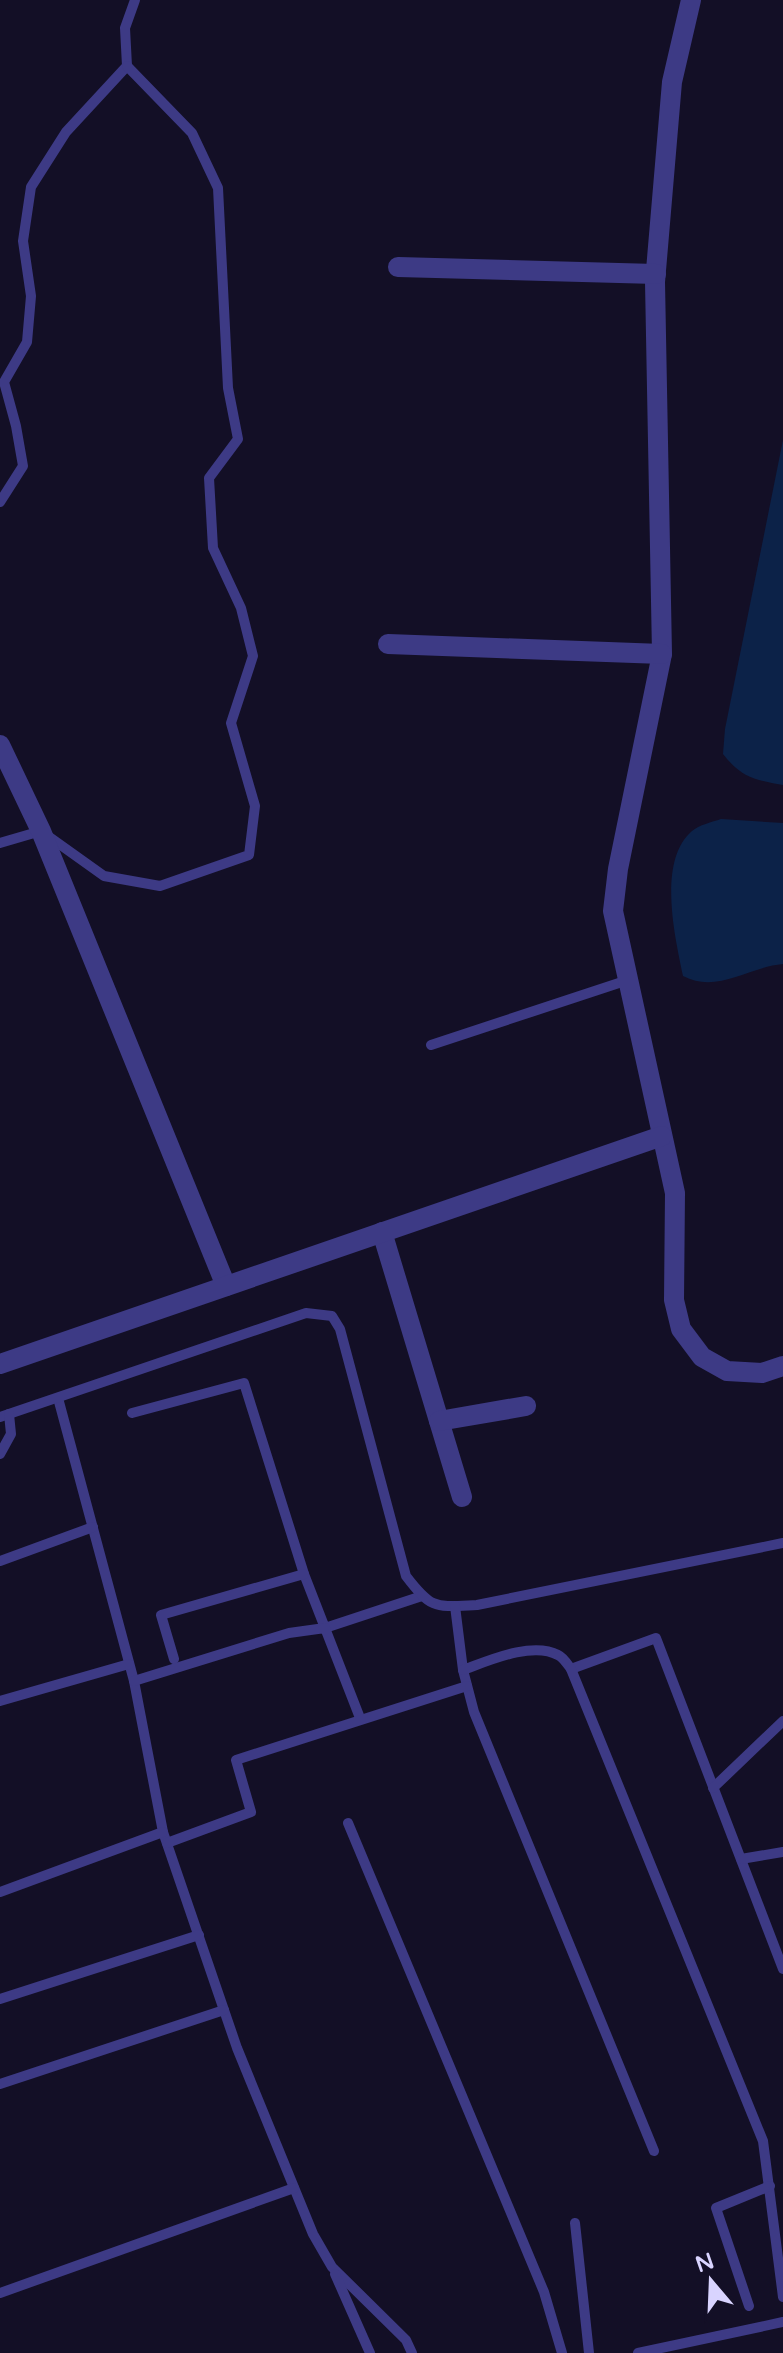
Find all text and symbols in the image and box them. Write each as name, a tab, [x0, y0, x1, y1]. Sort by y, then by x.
north arrow	[671, 2241, 751, 2321]
text: N	[692, 2248, 717, 2278]

